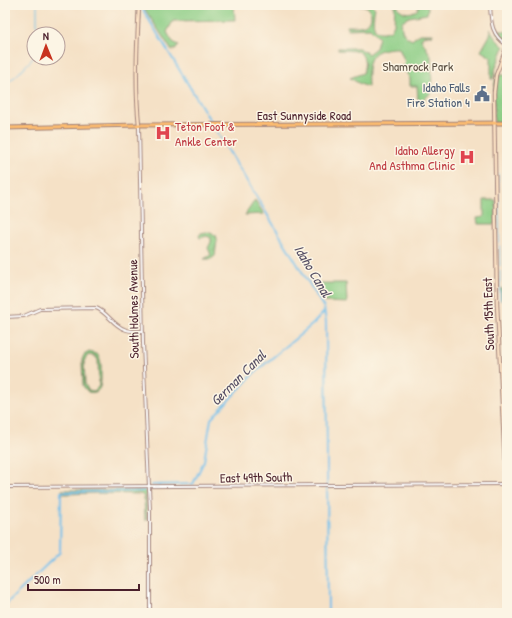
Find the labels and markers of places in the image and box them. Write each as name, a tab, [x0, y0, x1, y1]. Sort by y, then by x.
place label: Idaho Falls Fire Station 4	[406, 78, 470, 111]
public building icon: Idaho Falls Fire Station 4	[473, 85, 491, 103]
place label: Teton Foot & Ankle Center	[175, 117, 237, 150]
hospital icon: Teton Foot & Ankle Center	[154, 124, 172, 142]
place label: Idaho Allergy And Asthma Clinic	[369, 141, 455, 174]
hospital icon: Idaho Allergy And Asthma Clinic	[458, 148, 476, 166]

